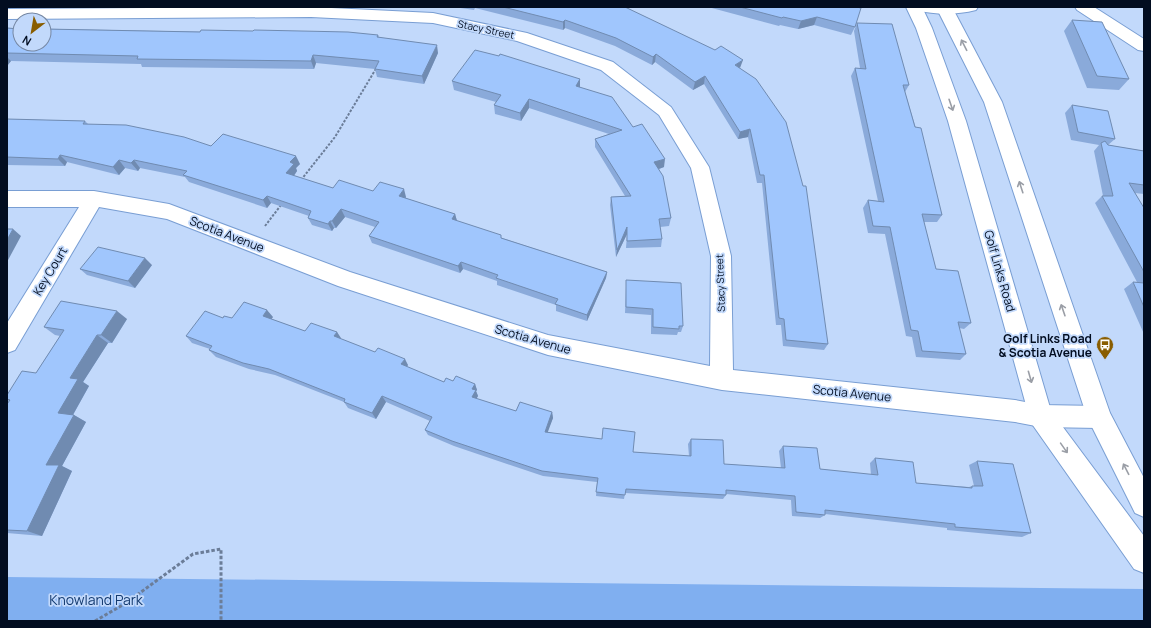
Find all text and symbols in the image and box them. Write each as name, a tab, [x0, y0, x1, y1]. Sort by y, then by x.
north arrow	[12, 12, 52, 52]
street label: Stacy Street	[456, 16, 516, 42]
text: N	[19, 32, 34, 49]
one-way arrow	[960, 39, 967, 51]
one-way arrow	[947, 98, 955, 110]
one-way arrow	[1017, 180, 1024, 193]
street label: Scotia Avenue	[187, 212, 267, 256]
street label: Golf Links Road	[980, 228, 1020, 314]
street label: Key Court	[29, 243, 71, 299]
street label: Stacy Street	[712, 254, 728, 312]
one-way arrow	[1058, 304, 1066, 316]
street label: Scotia Avenue	[493, 320, 573, 358]
place label: Golf Links Road & Scotia Avenue	[998, 330, 1092, 361]
bus stop icon: Golf Links Road & Scotia Avenue	[1095, 335, 1115, 360]
one-way arrow	[1027, 371, 1034, 384]
street label: Scotia Avenue	[812, 380, 892, 406]
one-way arrow	[1060, 442, 1068, 453]
one-way arrow	[1122, 463, 1129, 475]
park label: Knowland Park	[49, 590, 144, 609]

